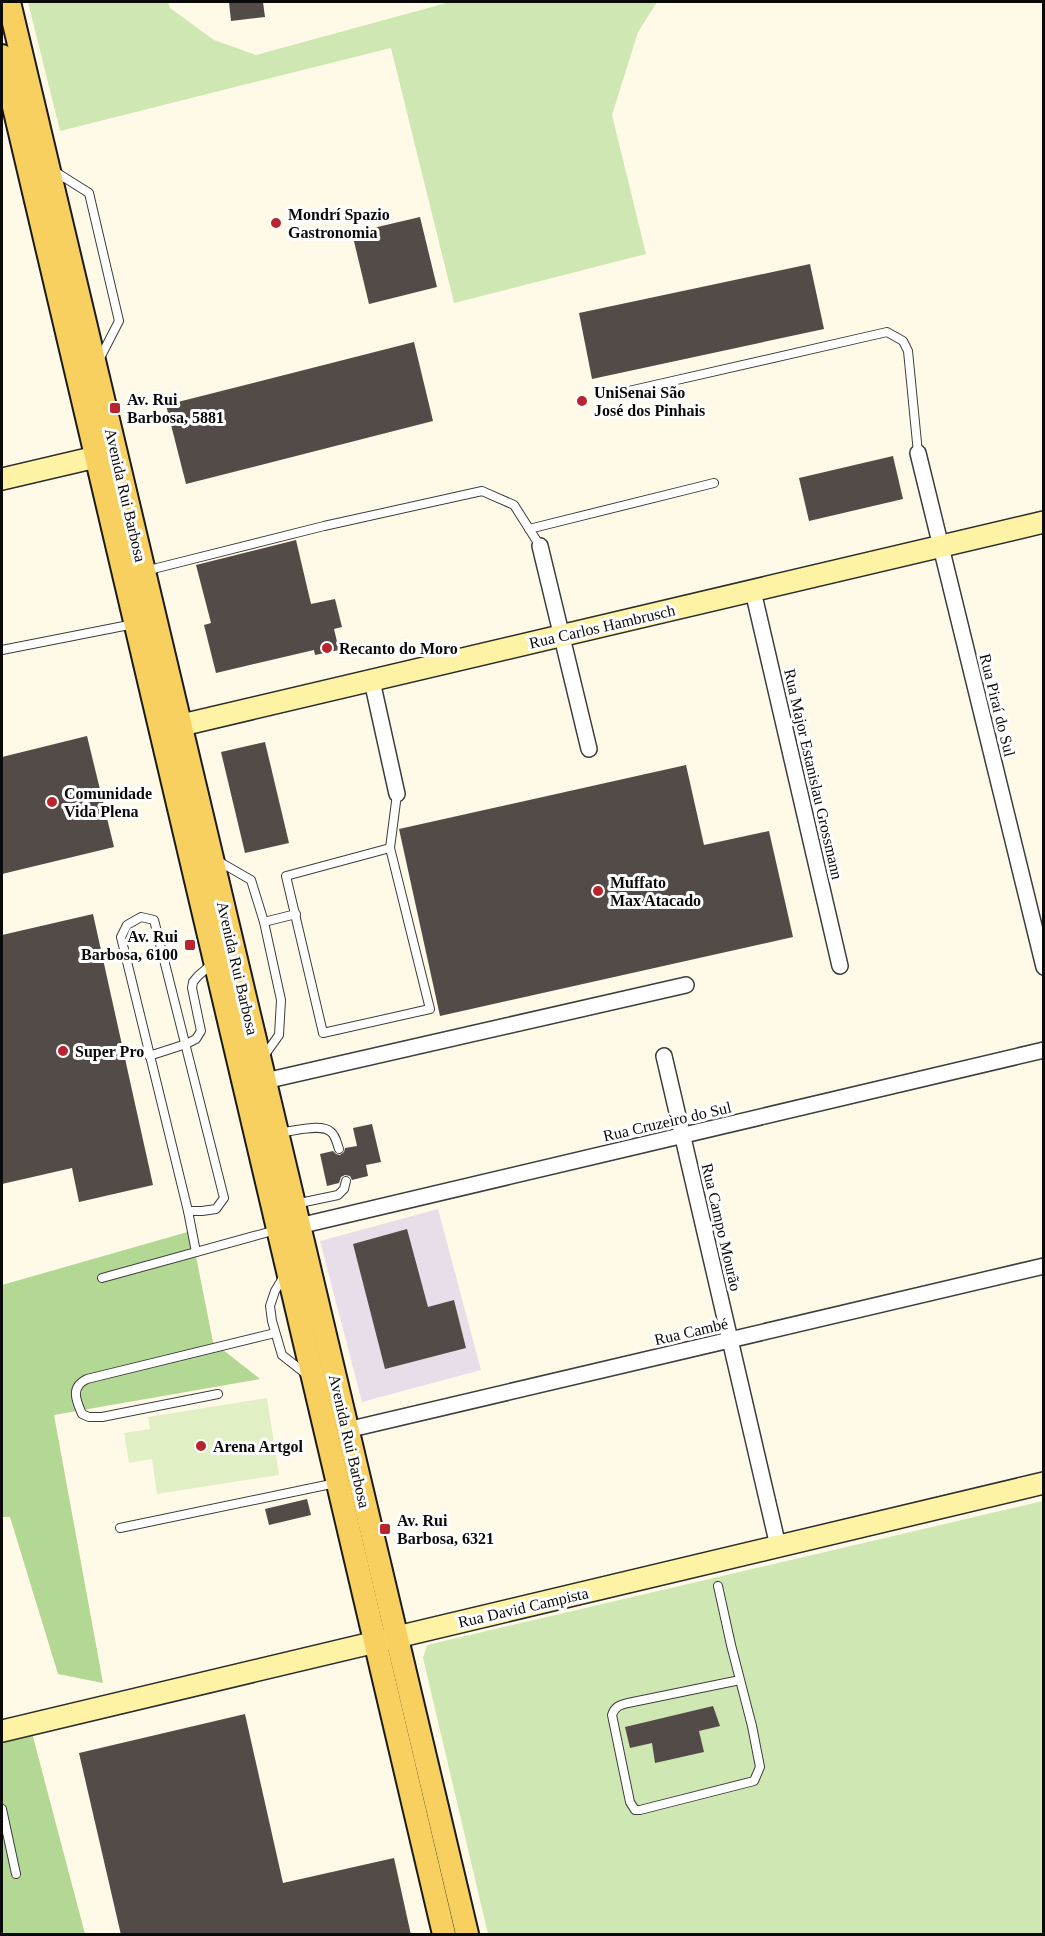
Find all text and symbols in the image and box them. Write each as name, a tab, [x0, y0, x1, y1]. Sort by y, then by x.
place label: Mondrí Spazio Gastronomia	[288, 206, 390, 241]
marker: Mondrí Spazio Gastronomia	[269, 216, 283, 230]
place label: UniSenai São José dos Pinhais	[594, 384, 705, 419]
place label: Av. Rui Barbosa, 5881	[127, 391, 224, 426]
marker: UniSenai São José dos Pinhais	[575, 394, 589, 408]
marker: Av. Rui Barbosa, 5881	[108, 401, 122, 415]
street label: Avenida Rui Barbosa	[102, 427, 149, 564]
street label: Rua Carlos Hambrusch	[527, 601, 677, 652]
place label: Recanto do Moro	[339, 640, 458, 657]
marker: Recanto do Moro	[320, 641, 334, 655]
street label: Rua Piraí do Sul	[977, 652, 1019, 759]
street label: Rua Major Estanislau Grossmann	[780, 667, 846, 881]
place label: Comunidade Vida Plena	[64, 785, 152, 820]
marker: Comunidade Vida Plena	[45, 795, 59, 809]
place label: Muffato Max Atacado	[610, 874, 701, 909]
marker: Muffato Max Atacado	[591, 884, 605, 898]
street label: Avenida Rui Barbosa	[214, 900, 261, 1037]
place label: Av. Rui Barbosa, 6100	[81, 928, 179, 963]
marker: Av. Rui Barbosa, 6100	[183, 938, 197, 952]
place label: Super Pro	[75, 1043, 144, 1061]
marker: Super Pro	[56, 1044, 70, 1058]
street label: Rua Cruzeiro do Sul	[601, 1098, 733, 1145]
street label: Rua Campo Mourão	[698, 1162, 744, 1293]
street label: Rua Cambé	[653, 1315, 730, 1348]
street label: Avenida Rui Barbosa	[326, 1373, 373, 1510]
place label: Arena Artgol	[213, 1438, 303, 1456]
marker: Arena Artgol	[194, 1439, 208, 1453]
place label: Av. Rui Barbosa, 6321	[397, 1512, 494, 1547]
marker: Av. Rui Barbosa, 6321	[378, 1522, 392, 1536]
street label: Rua David Campista	[456, 1584, 590, 1632]

